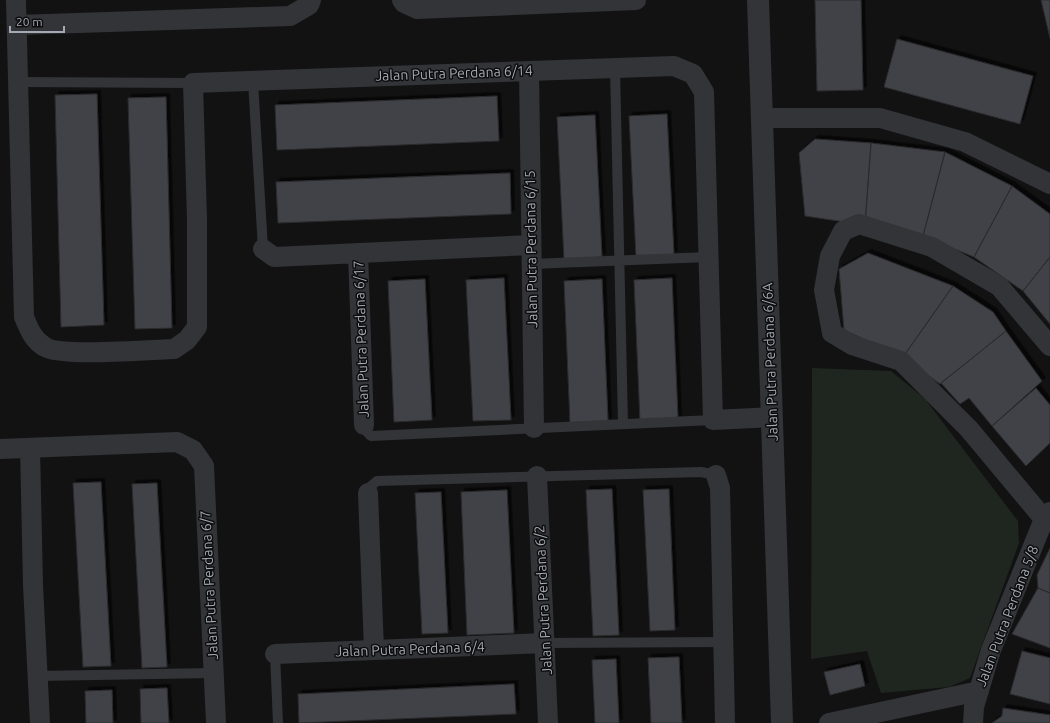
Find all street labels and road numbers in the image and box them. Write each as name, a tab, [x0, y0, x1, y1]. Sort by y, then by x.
street label: Jalan Putra Perdana 6/14	[375, 62, 533, 84]
street label: Jalan Putra Perdana 6/15	[522, 170, 540, 328]
street label: Jalan Putra Perdana 6/17	[350, 260, 372, 418]
street label: Jalan Putra Perdana 6/6A	[759, 282, 781, 442]
street label: Jalan Putra Perdana 6/7	[197, 510, 221, 660]
street label: Jalan Putra Perdana 6/2	[531, 525, 555, 675]
street label: Jalan Putra Perdana 5/8	[973, 543, 1041, 689]
street label: Jalan Putra Perdana 6/4	[335, 638, 485, 660]

